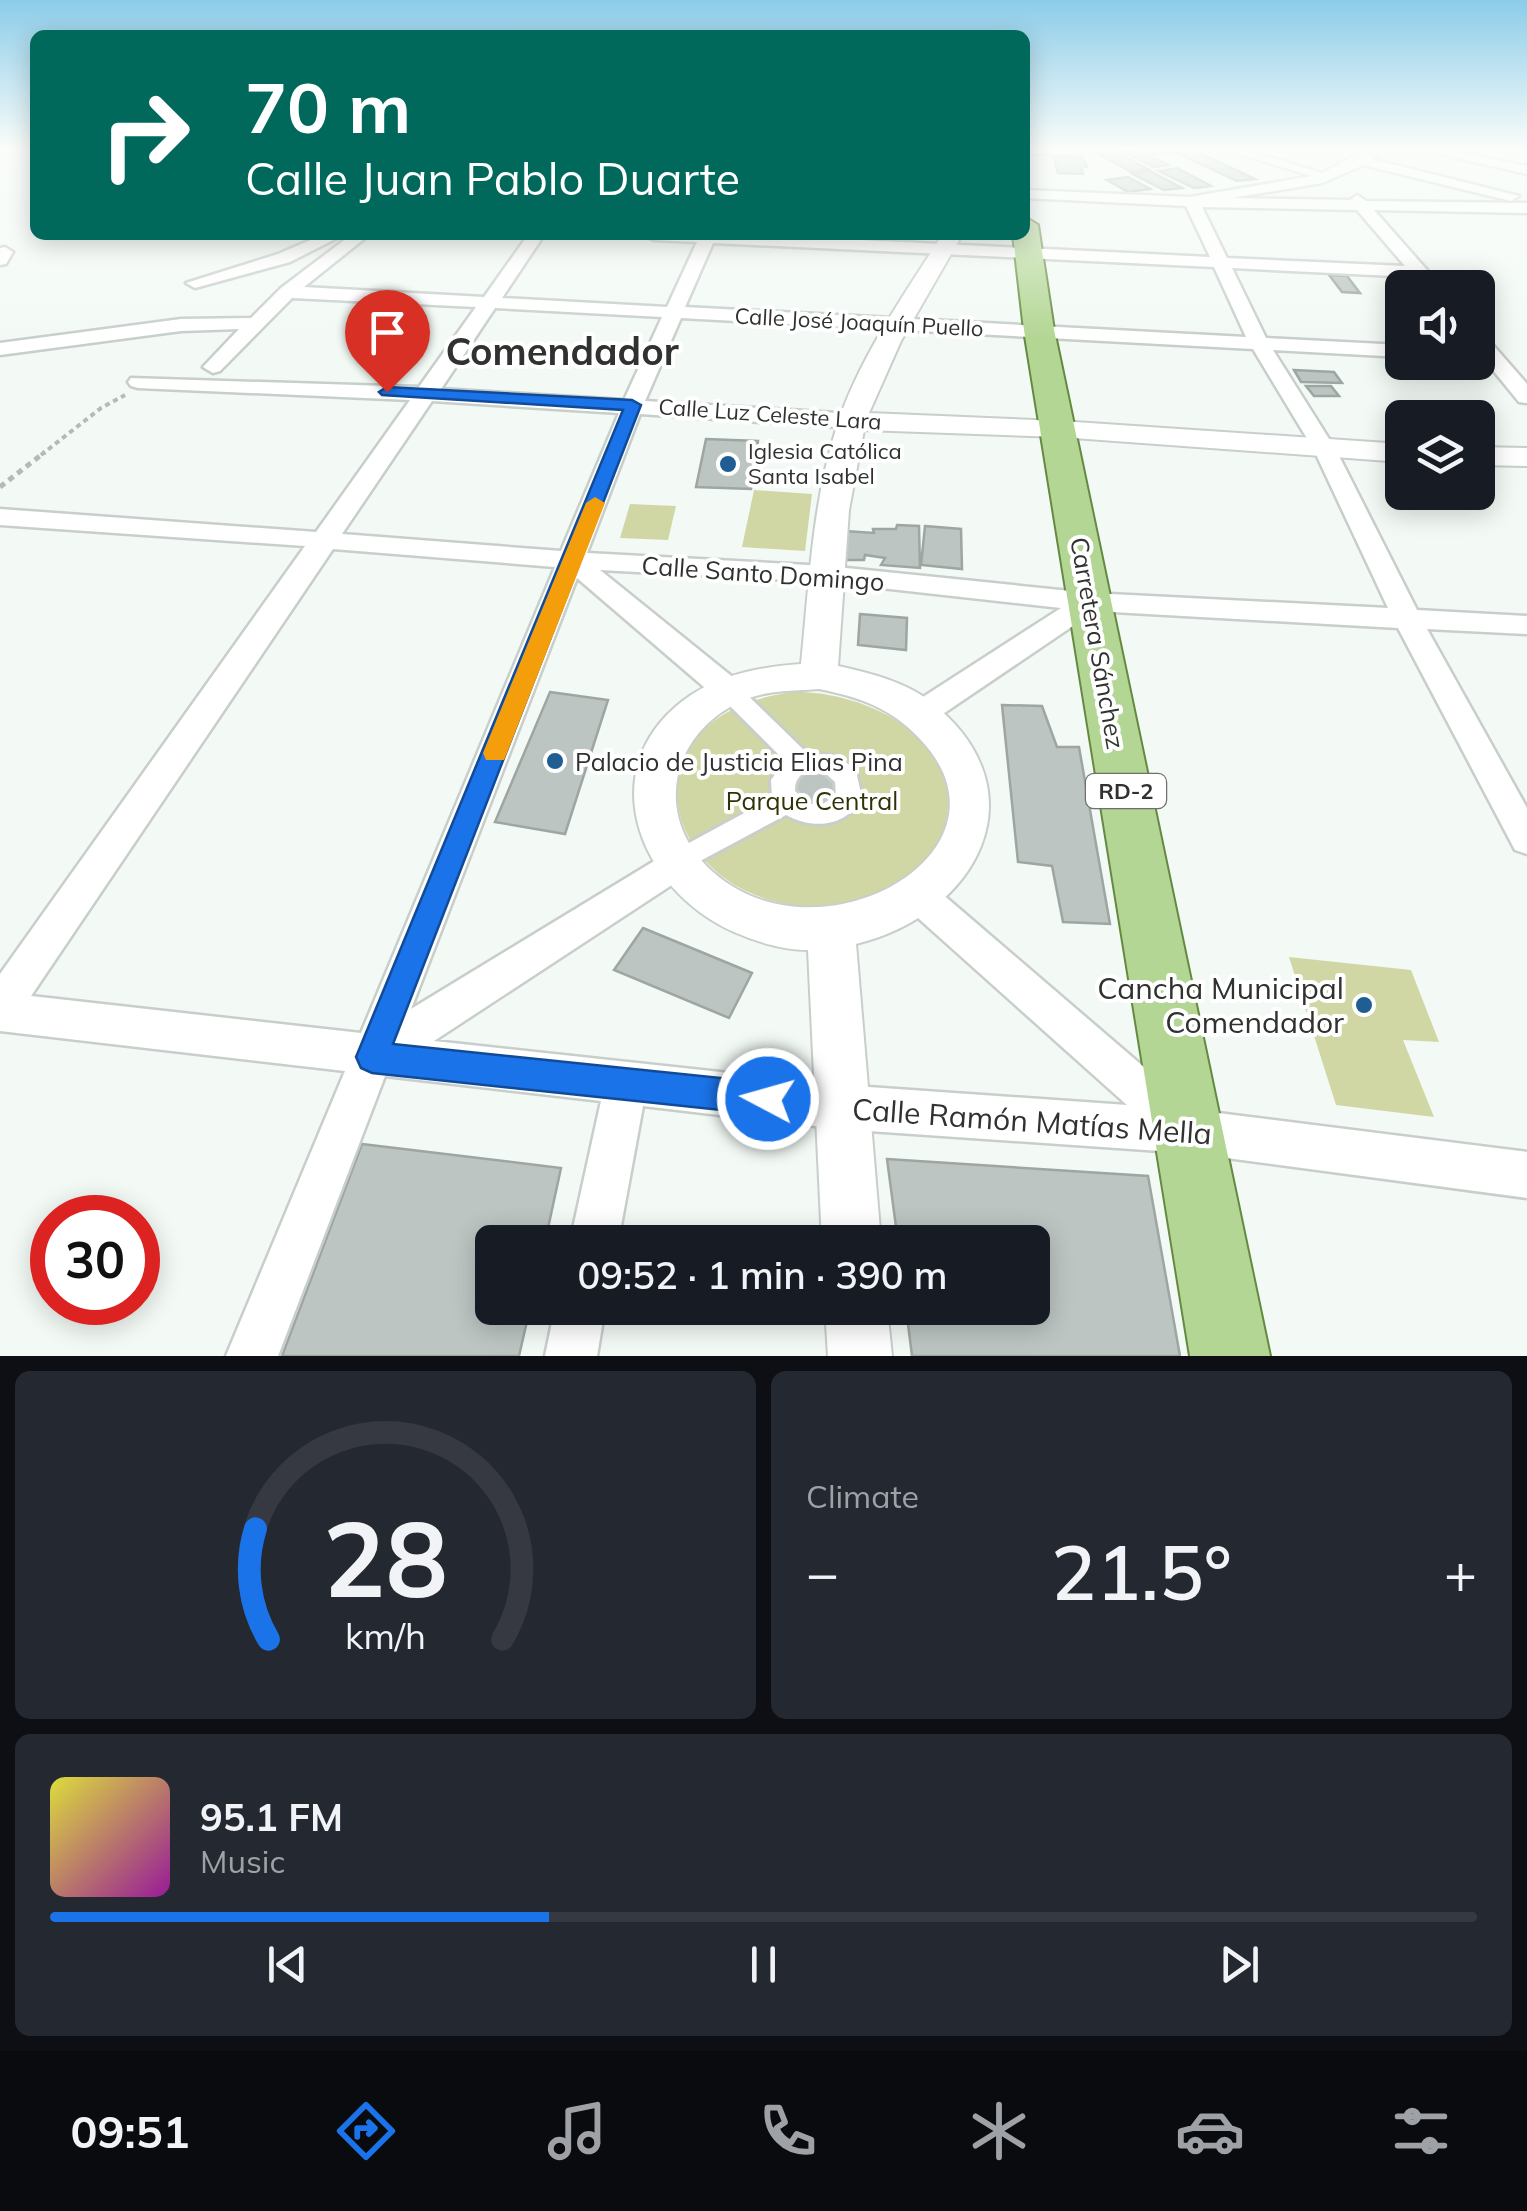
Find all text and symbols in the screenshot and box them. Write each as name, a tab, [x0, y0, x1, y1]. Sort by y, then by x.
text: 70 m	[245, 63, 411, 151]
icon: right	[80, 70, 210, 200]
text: Calle Juan Pablo Duarte	[245, 150, 740, 206]
map controls	[1385, 270, 1495, 510]
button: sound	[1385, 270, 1495, 380]
pin	[345, 290, 430, 393]
street label: Calle José Joaquín Puello	[734, 301, 984, 343]
icon: arrive	[360, 305, 415, 360]
district label: Comendador	[445, 327, 679, 375]
street label: Calle Luz Celeste Lara	[658, 392, 882, 436]
button: layers	[1385, 400, 1495, 510]
place label: Iglesia Católica Santa Isabel	[748, 437, 902, 490]
marker: Iglesia Católica Santa Isabel	[717, 453, 739, 475]
street label: Carretera Sánchez	[1064, 535, 1132, 751]
street label: Calle Santo Domingo	[641, 549, 885, 597]
place label: Palacio de Justicia Elias Pina	[575, 746, 903, 777]
marker: Palacio de Justicia Elias Pina	[544, 750, 566, 772]
road number: RD-2	[1086, 774, 1166, 808]
park label: Parque Central	[726, 785, 898, 816]
place label: Cancha Municipal Comendador	[1097, 969, 1344, 1041]
marker: Cancha Municipal Comendador	[1353, 994, 1375, 1016]
position arrow	[716, 1047, 820, 1151]
street label: Calle Ramón Matías Mella	[851, 1089, 1213, 1153]
speed limit sign: 30	[30, 1195, 160, 1325]
text: 09:52 · 1 min · 390 m	[577, 1251, 948, 1299]
text: Climate	[806, 1476, 919, 1516]
text: 28	[323, 1492, 448, 1623]
text: 21.5°	[1051, 1525, 1232, 1619]
text: −	[806, 1538, 839, 1607]
text: +	[1444, 1538, 1477, 1607]
text: km/h	[345, 1613, 426, 1658]
text: 95.1 FM	[200, 1793, 343, 1841]
text: Music	[200, 1841, 285, 1881]
icon: previous	[260, 1937, 315, 1992]
icon: pause	[736, 1937, 791, 1992]
icon: next	[1212, 1937, 1267, 1992]
icon: directions	[331, 2096, 401, 2166]
icon: music	[542, 2096, 612, 2166]
icon: phone	[753, 2096, 823, 2166]
icon: climate	[964, 2096, 1034, 2166]
icon: car	[1175, 2096, 1245, 2166]
icon: filters	[1386, 2096, 1456, 2166]
text: 09:51	[71, 2103, 190, 2159]

